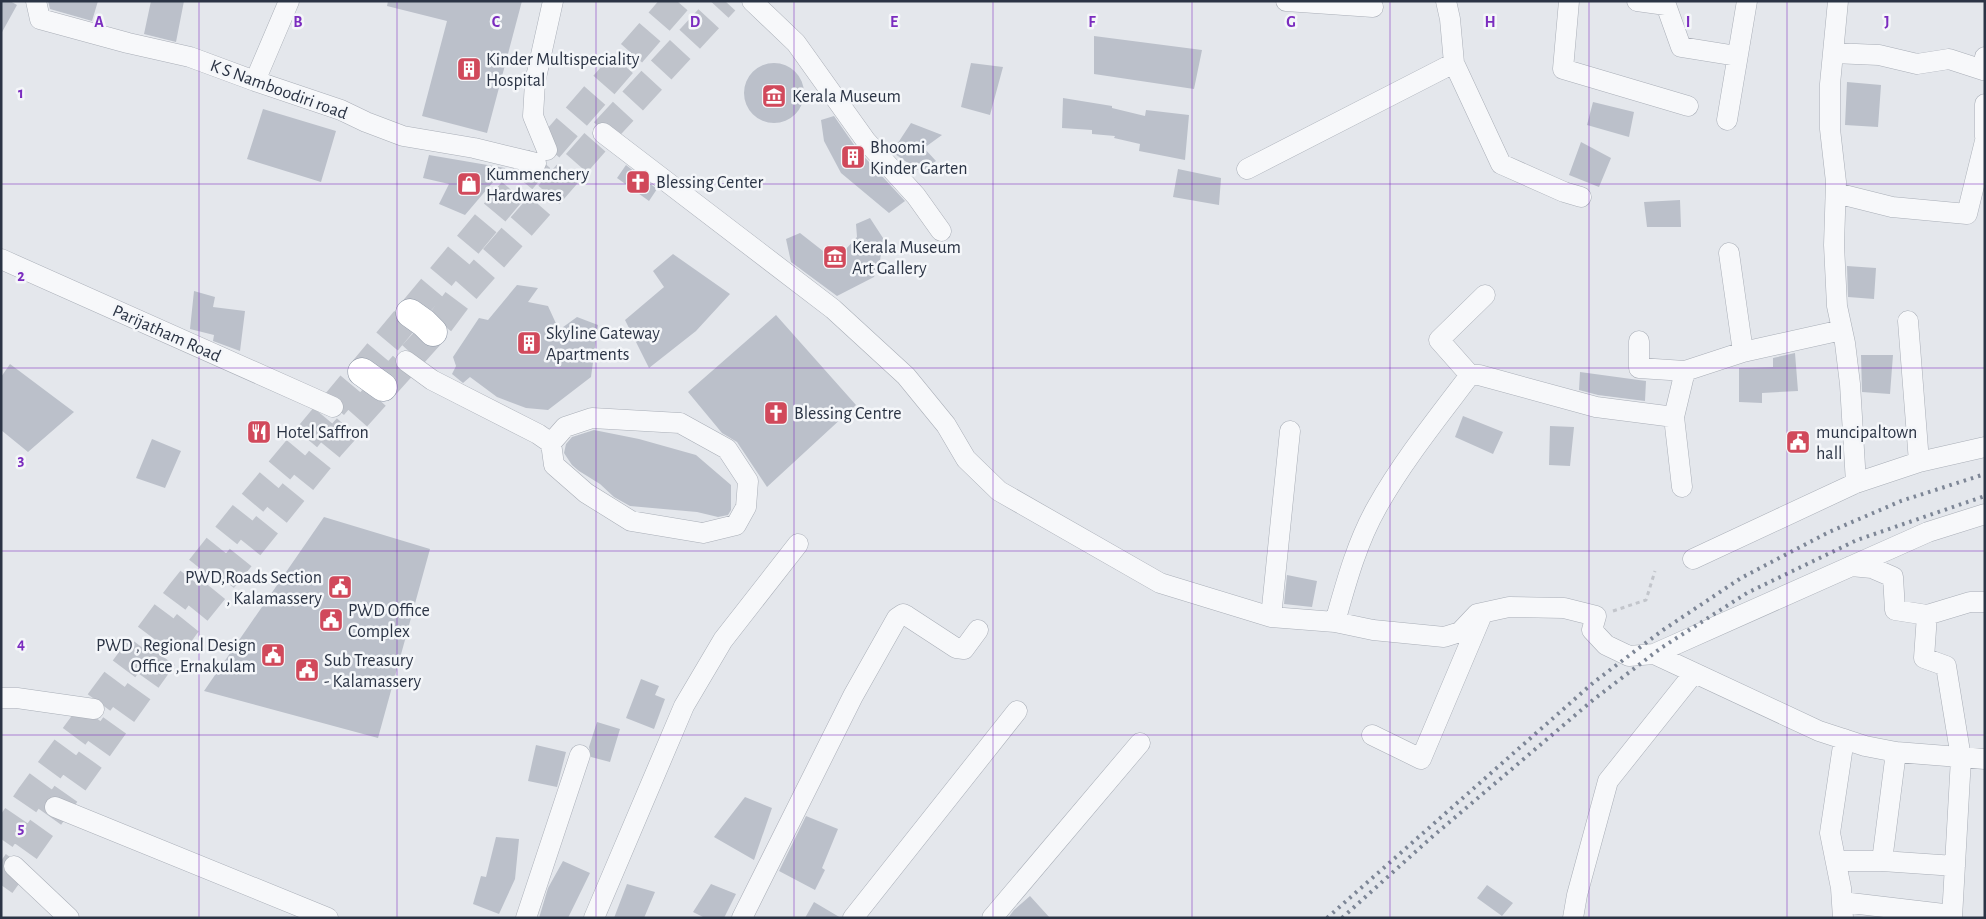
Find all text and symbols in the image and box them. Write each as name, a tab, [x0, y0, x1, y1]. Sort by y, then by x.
text: A	[94, 14, 104, 30]
text: B	[293, 14, 303, 30]
text: C	[492, 14, 501, 30]
text: D	[690, 14, 701, 30]
text: E	[890, 14, 898, 30]
text: F	[1088, 14, 1096, 30]
text: G	[1286, 14, 1296, 30]
text: H	[1484, 14, 1496, 30]
text: I	[1686, 14, 1690, 30]
text: J	[1884, 14, 1890, 30]
place label: Kinder Multispeciality Hospital	[486, 51, 640, 90]
building icon: Kinder Multispeciality Hospital	[456, 56, 482, 82]
street label: K S Namboodiri road	[208, 57, 350, 123]
museum icon: Kerala Museum	[761, 83, 787, 109]
text: 1	[18, 85, 24, 101]
place label: Kerala Museum	[792, 88, 901, 106]
place label: Bhoomi Kinder Garten	[870, 139, 968, 178]
building icon: Bhoomi Kinder Garten	[840, 144, 866, 170]
place label: Kummenchery Hardwares	[486, 166, 589, 205]
church icon: Blessing Center	[625, 169, 651, 195]
shop icon: Kummenchery Hardwares	[456, 171, 482, 197]
place label: Blessing Center	[656, 174, 763, 192]
place label: Kerala Museum Art Gallery	[852, 239, 961, 278]
museum icon: Kerala Museum Art Gallery	[822, 244, 848, 270]
text: 2	[17, 268, 25, 284]
street label: Parijatham Road	[110, 302, 224, 366]
place label: Skyline Gateway Apartments	[546, 325, 660, 364]
building icon: Skyline Gateway Apartments	[516, 330, 542, 356]
church icon: Blessing Centre	[763, 400, 789, 426]
place label: Blessing Centre	[794, 405, 902, 423]
restaurant icon: Hotel Saffron	[246, 419, 272, 445]
place label: Hotel Saffron	[276, 424, 369, 442]
place label: muncipaltown hall	[1816, 424, 1917, 463]
public building icon: muncipaltown hall	[1785, 429, 1811, 455]
text: 3	[18, 452, 25, 468]
place label: PWD,Roads Section , Kalamassery	[185, 569, 322, 608]
public building icon: PWD,Roads Section , Kalamassery	[327, 574, 353, 600]
place label: PWD Office Complex	[348, 602, 430, 641]
public building icon: PWD Office Complex	[318, 607, 344, 633]
text: 4	[17, 636, 25, 652]
place label: PWD , Regional Design Office ,Ernakulam	[96, 637, 256, 676]
public building icon: PWD , Regional Design Office ,Ernakulam	[260, 642, 286, 668]
place label: Sub Treasury - Kalamassery	[324, 652, 421, 691]
public building icon: Sub Treasury - Kalamassery	[294, 657, 320, 683]
text: 5	[18, 820, 25, 836]

